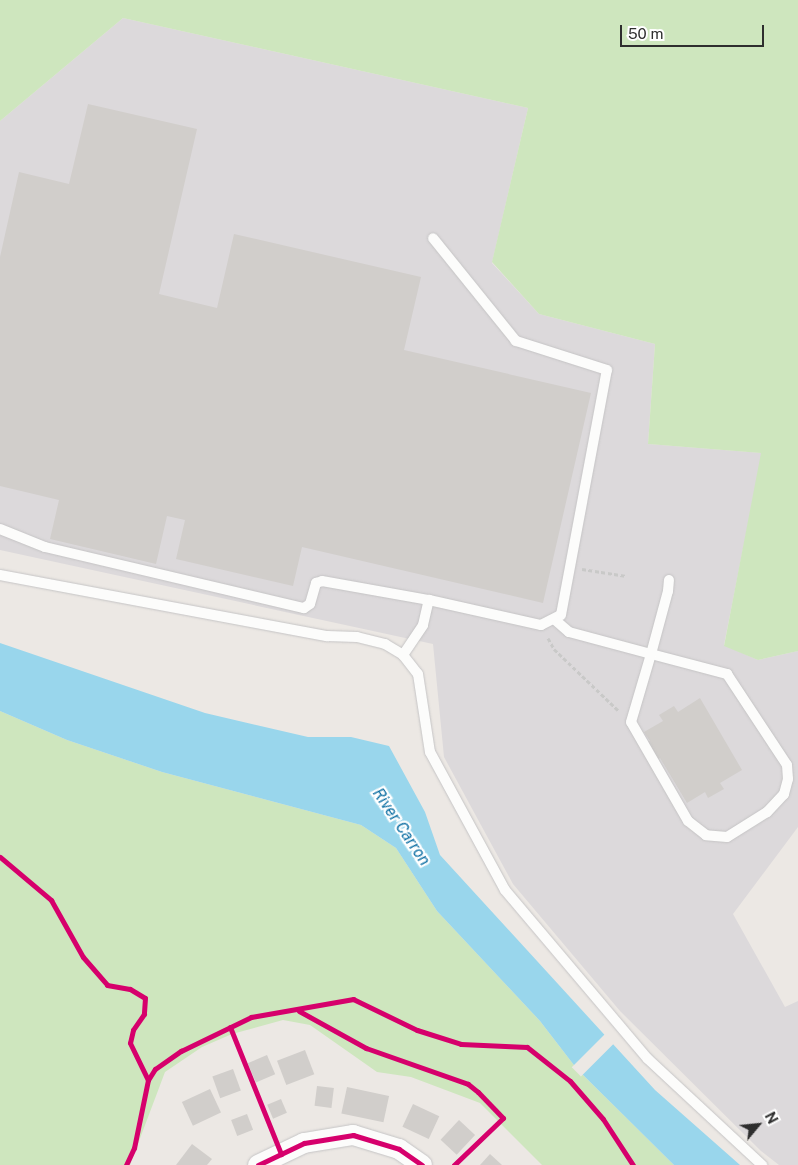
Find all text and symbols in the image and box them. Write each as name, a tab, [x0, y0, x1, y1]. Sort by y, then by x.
scale bar	[623, 15, 767, 47]
text: 50 m	[628, 25, 663, 42]
water label: River Carron	[368, 785, 434, 869]
north arrow	[733, 1100, 783, 1150]
text: N	[762, 1109, 781, 1127]

